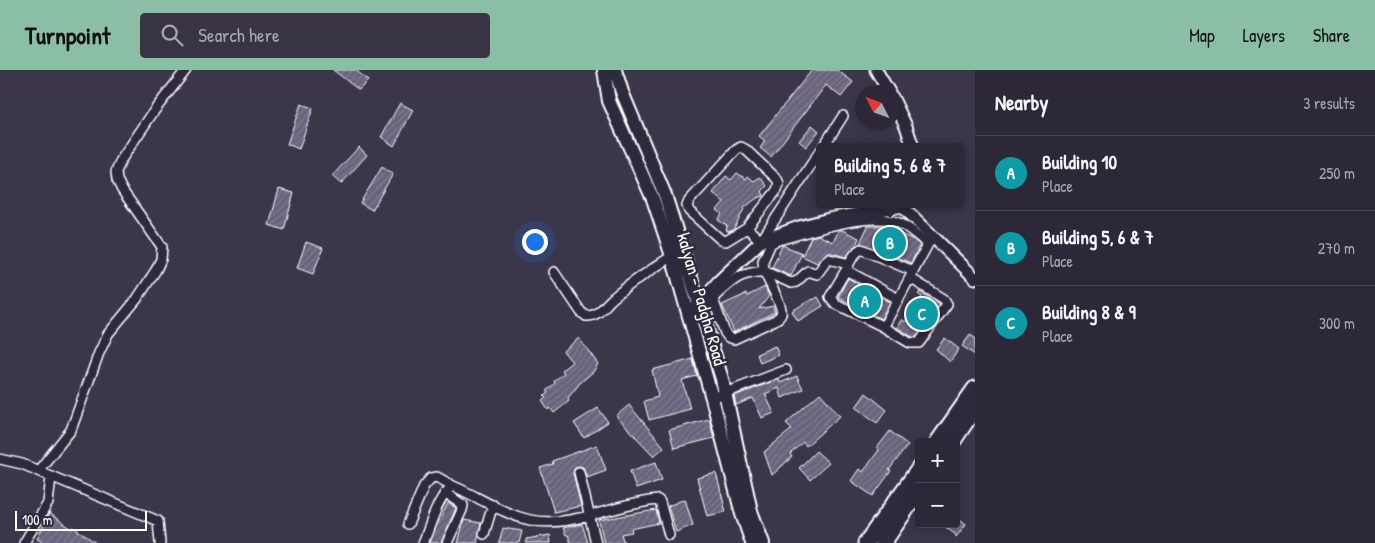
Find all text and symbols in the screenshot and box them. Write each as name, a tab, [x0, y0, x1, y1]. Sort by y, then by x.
search box	[140, 13, 490, 58]
text: Turnpoint	[25, 19, 110, 51]
icon: search	[158, 21, 186, 49]
text: Search here	[198, 22, 280, 48]
text: Map	[1189, 23, 1215, 48]
text: Layers	[1243, 23, 1285, 48]
text: Share	[1313, 23, 1350, 48]
north arrow	[855, 85, 900, 130]
text: Nearby	[995, 88, 1048, 117]
text: 3 results	[1303, 92, 1355, 114]
popup	[816, 143, 964, 208]
text: Building 10	[1042, 149, 1117, 175]
text: Building 5, 6 & 7	[834, 152, 946, 178]
text: A	[1007, 162, 1015, 184]
text: 250 m	[1319, 162, 1355, 184]
text: Place	[1042, 175, 1073, 197]
text: Place	[834, 178, 865, 200]
pin: B	[874, 224, 906, 262]
text: Building 5, 6 & 7	[1042, 224, 1154, 250]
your location	[522, 229, 548, 255]
street label: kalyan - Padgha Road	[671, 230, 733, 368]
text: B	[1007, 237, 1015, 259]
text: 270 m	[1318, 237, 1355, 259]
text: Place	[1042, 250, 1073, 272]
pin: A	[849, 282, 881, 320]
pin: C	[906, 295, 938, 333]
text: Building 8 & 9	[1042, 299, 1136, 325]
text: C	[1007, 312, 1015, 334]
text: 300 m	[1319, 312, 1355, 334]
text: Place	[1042, 325, 1073, 347]
map controls	[915, 438, 960, 528]
button: +	[915, 438, 960, 483]
button: −	[915, 483, 960, 528]
scale bar	[15, 508, 148, 531]
text: 100 m	[22, 510, 52, 529]

